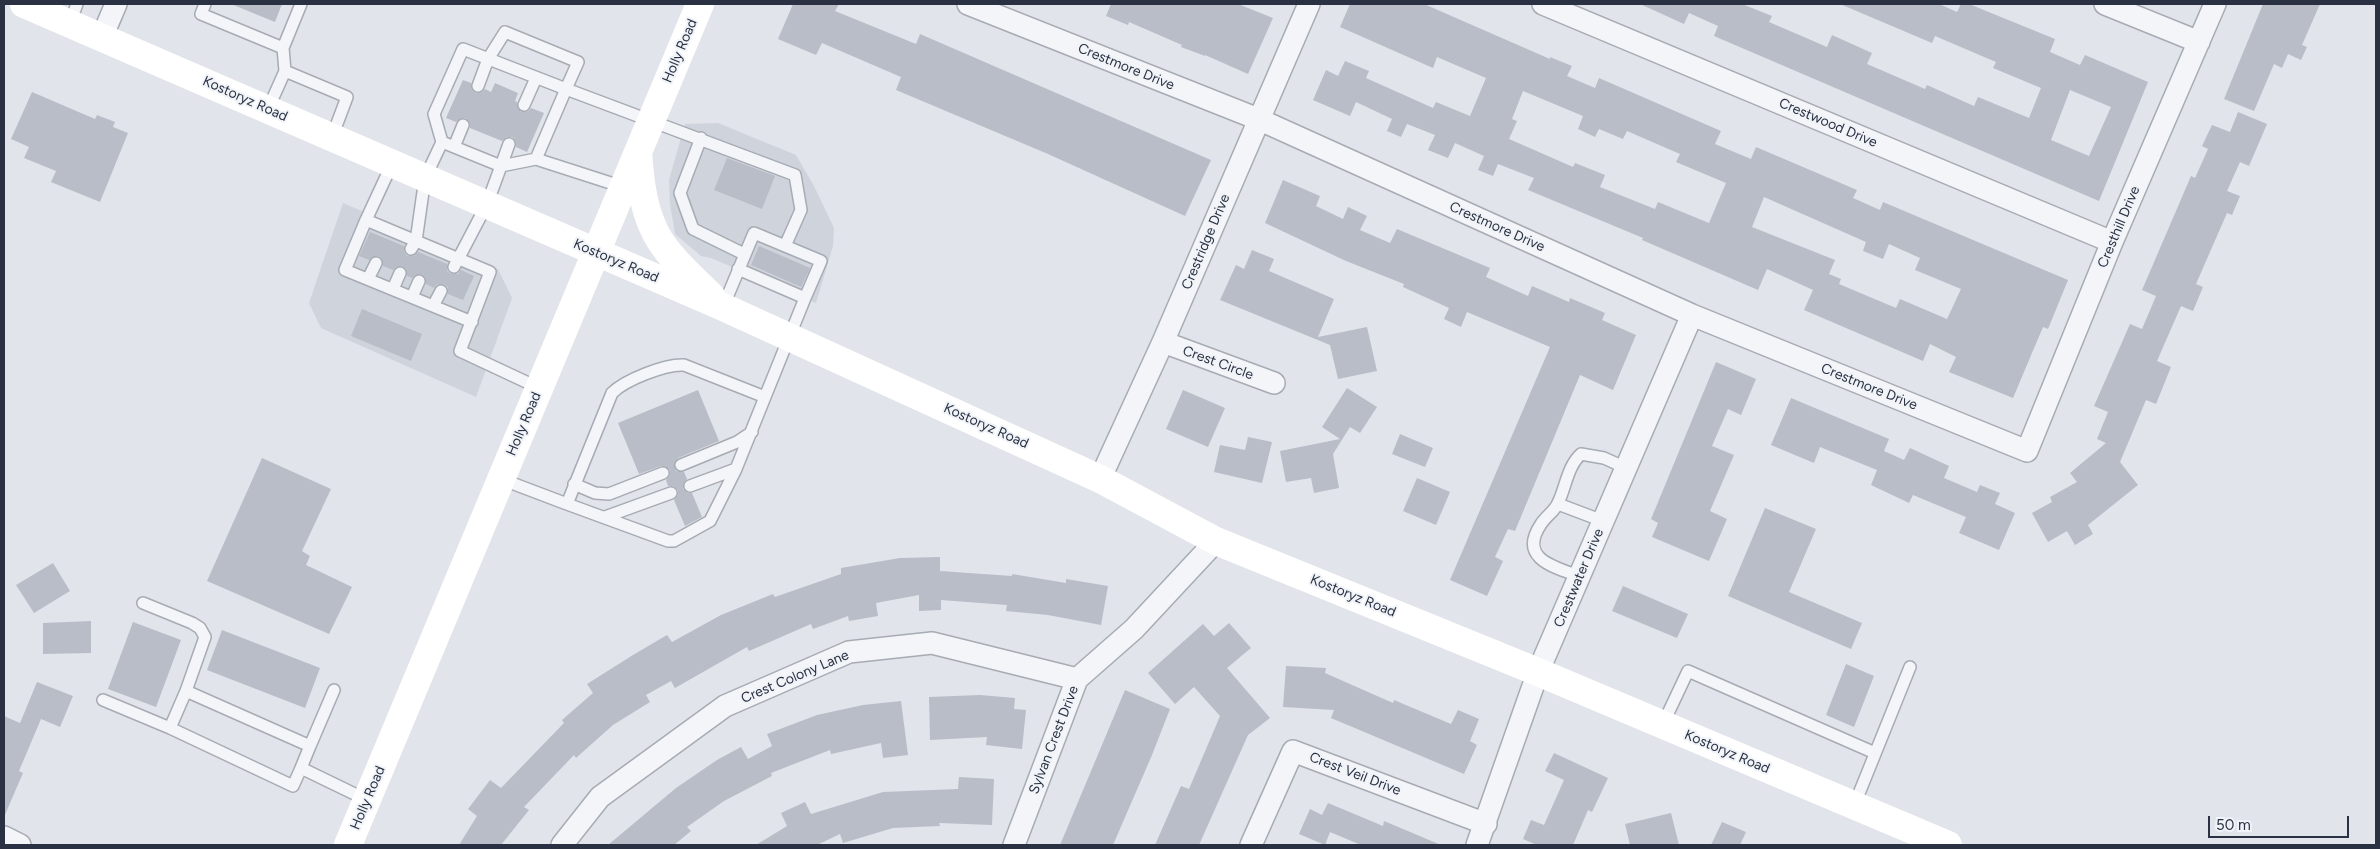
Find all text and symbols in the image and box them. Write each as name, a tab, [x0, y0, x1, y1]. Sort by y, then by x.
street label: Holly Road	[659, 16, 701, 86]
street label: Crestmore Drive	[1075, 40, 1177, 94]
street label: Kostoryz Road	[200, 73, 290, 125]
street label: Crestwood Drive	[1776, 95, 1880, 151]
street label: Cresthill Drive	[2094, 184, 2144, 270]
street label: Crestridge Drive	[1178, 192, 1234, 292]
street label: Crestmore Drive	[1447, 198, 1547, 256]
street label: Kostoryz Road	[571, 235, 661, 287]
street label: Crest Circle	[1180, 342, 1256, 384]
street label: Crestmore Drive	[1818, 360, 1920, 414]
street label: Holly Road	[503, 389, 545, 459]
street label: Kostoryz Road	[941, 400, 1031, 452]
street label: Crestwater Drive	[1551, 526, 1607, 630]
street label: Kostoryz Road	[1308, 571, 1398, 621]
street label: Crest Colony Lane	[739, 647, 851, 707]
street label: Sylvan Crest Drive	[1026, 683, 1082, 797]
street label: Kostoryz Road	[1682, 726, 1772, 778]
street label: Crest Veil Drive	[1307, 749, 1403, 799]
street label: Holly Road	[347, 763, 389, 833]
scale bar	[2210, 806, 2351, 838]
text: 50 m	[2216, 816, 2251, 834]

